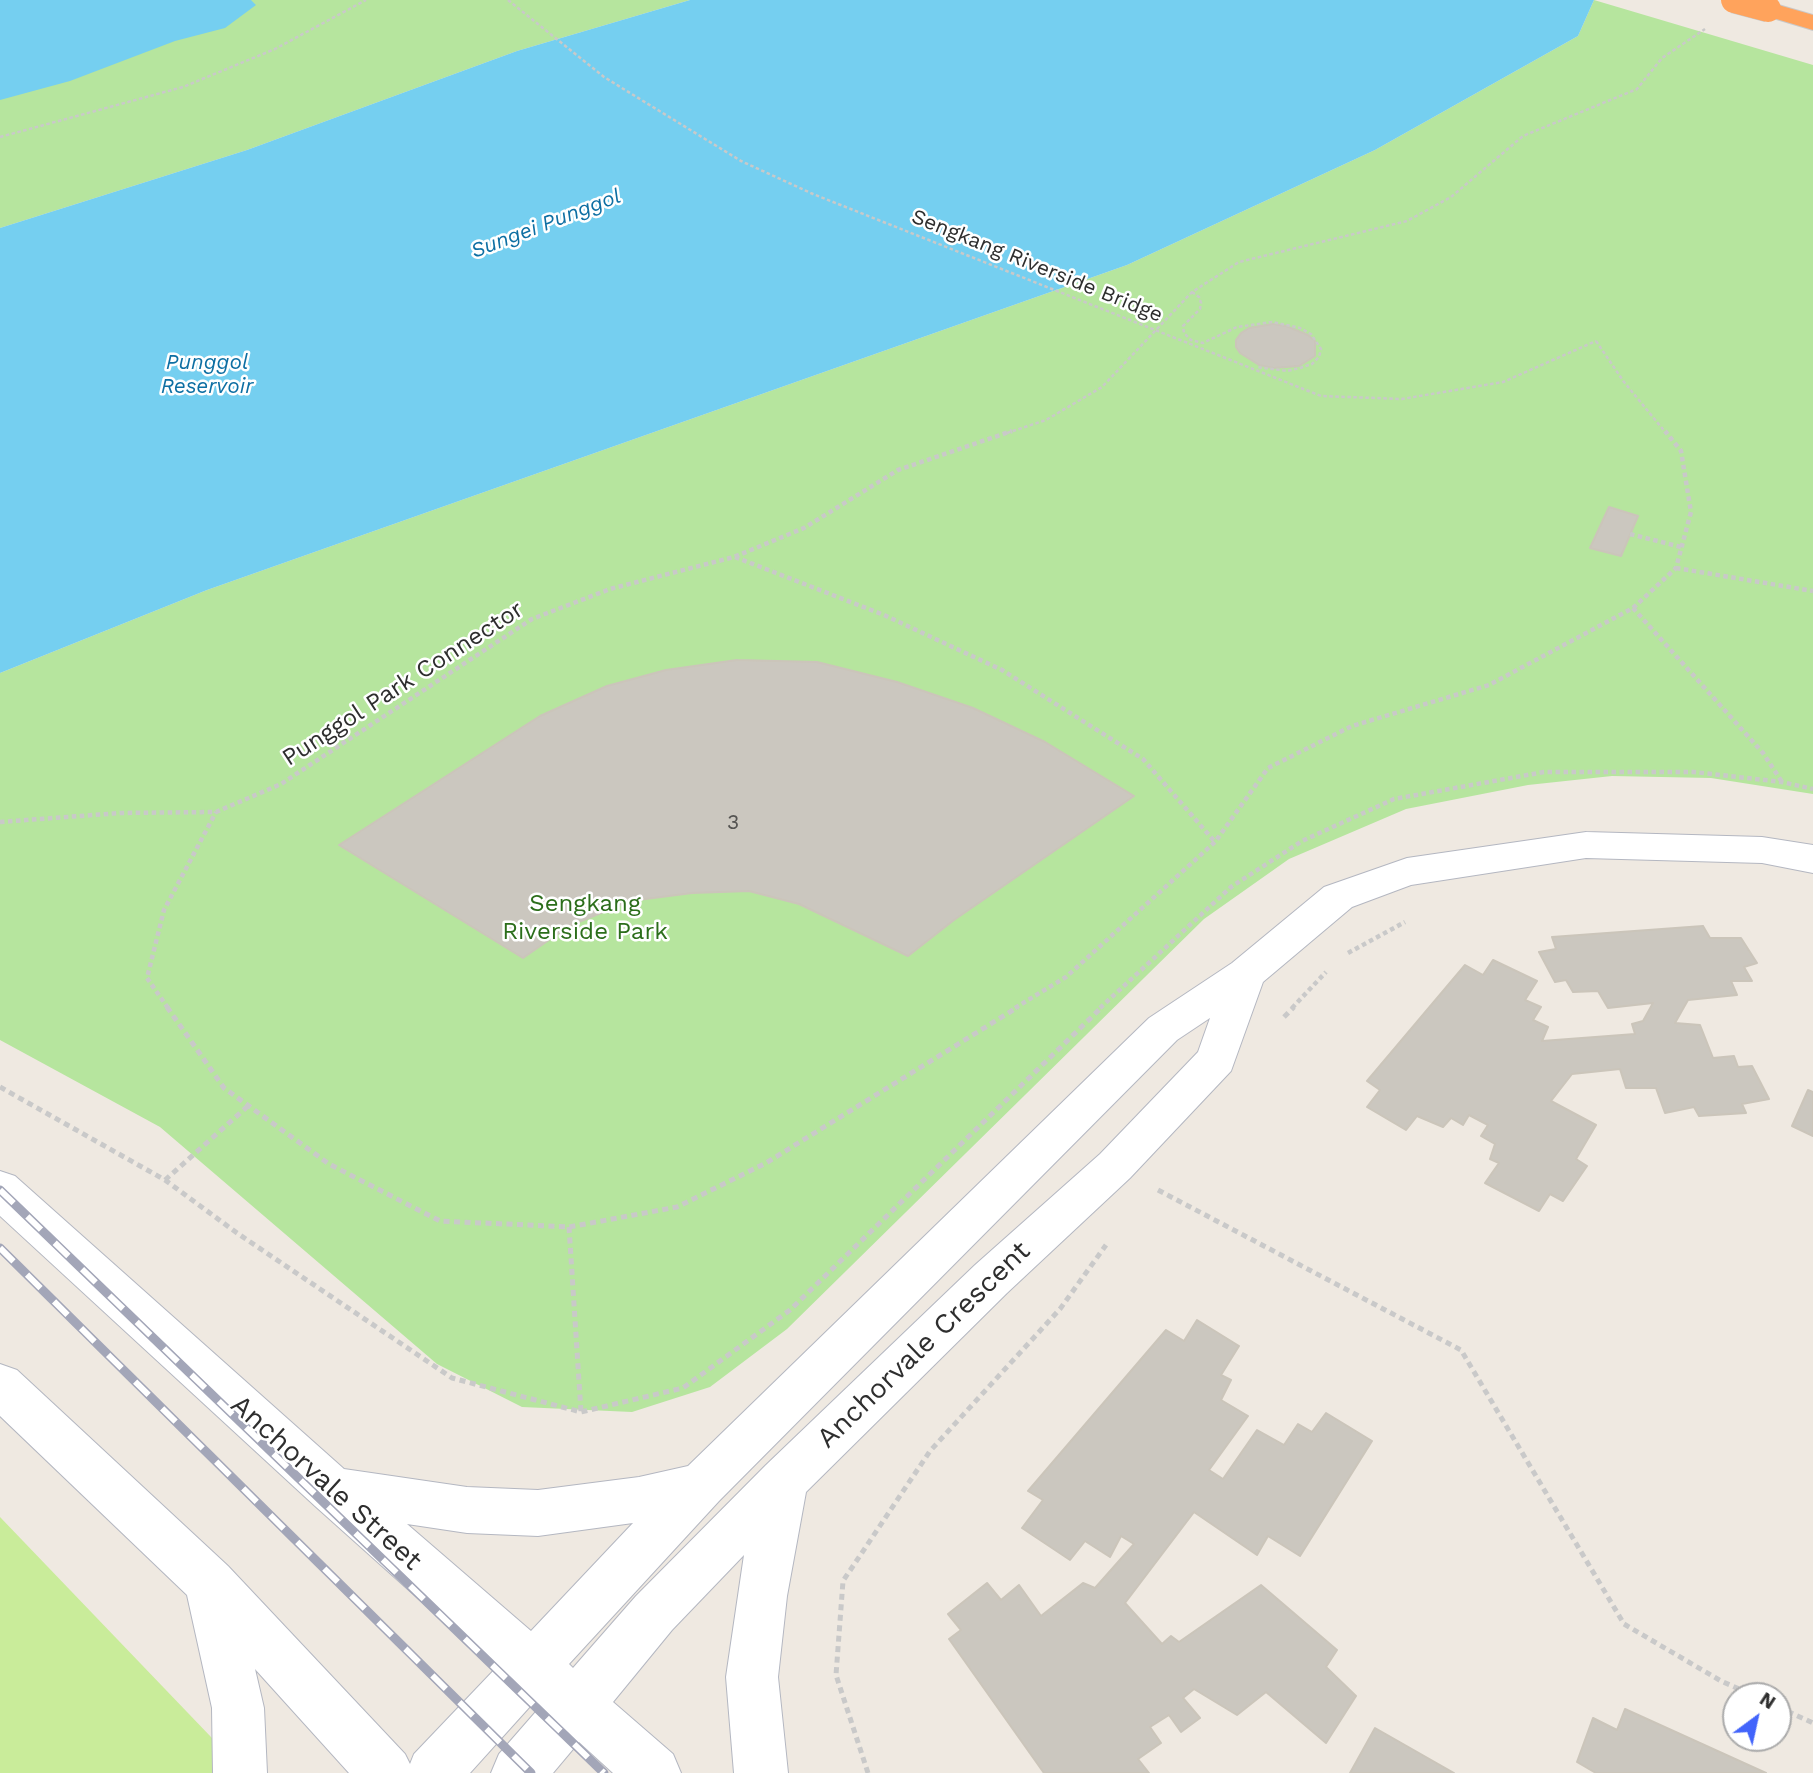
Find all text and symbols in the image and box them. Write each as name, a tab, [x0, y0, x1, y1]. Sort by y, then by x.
water label: Sungei Punggol	[468, 184, 624, 264]
street label: Sengkang Riverside Bridge	[908, 204, 1166, 328]
water label: Punggol Reservoir	[161, 350, 253, 400]
street label: Punggol Park Connector	[277, 595, 529, 773]
house number: 3	[727, 810, 739, 836]
park label: Sengkang Riverside Park	[502, 890, 668, 946]
street label: Anchorvale Crescent	[810, 1235, 1038, 1455]
street label: Anchorvale Street	[223, 1388, 429, 1578]
north arrow	[1722, 1682, 1792, 1752]
text: N	[1755, 1687, 1780, 1714]

